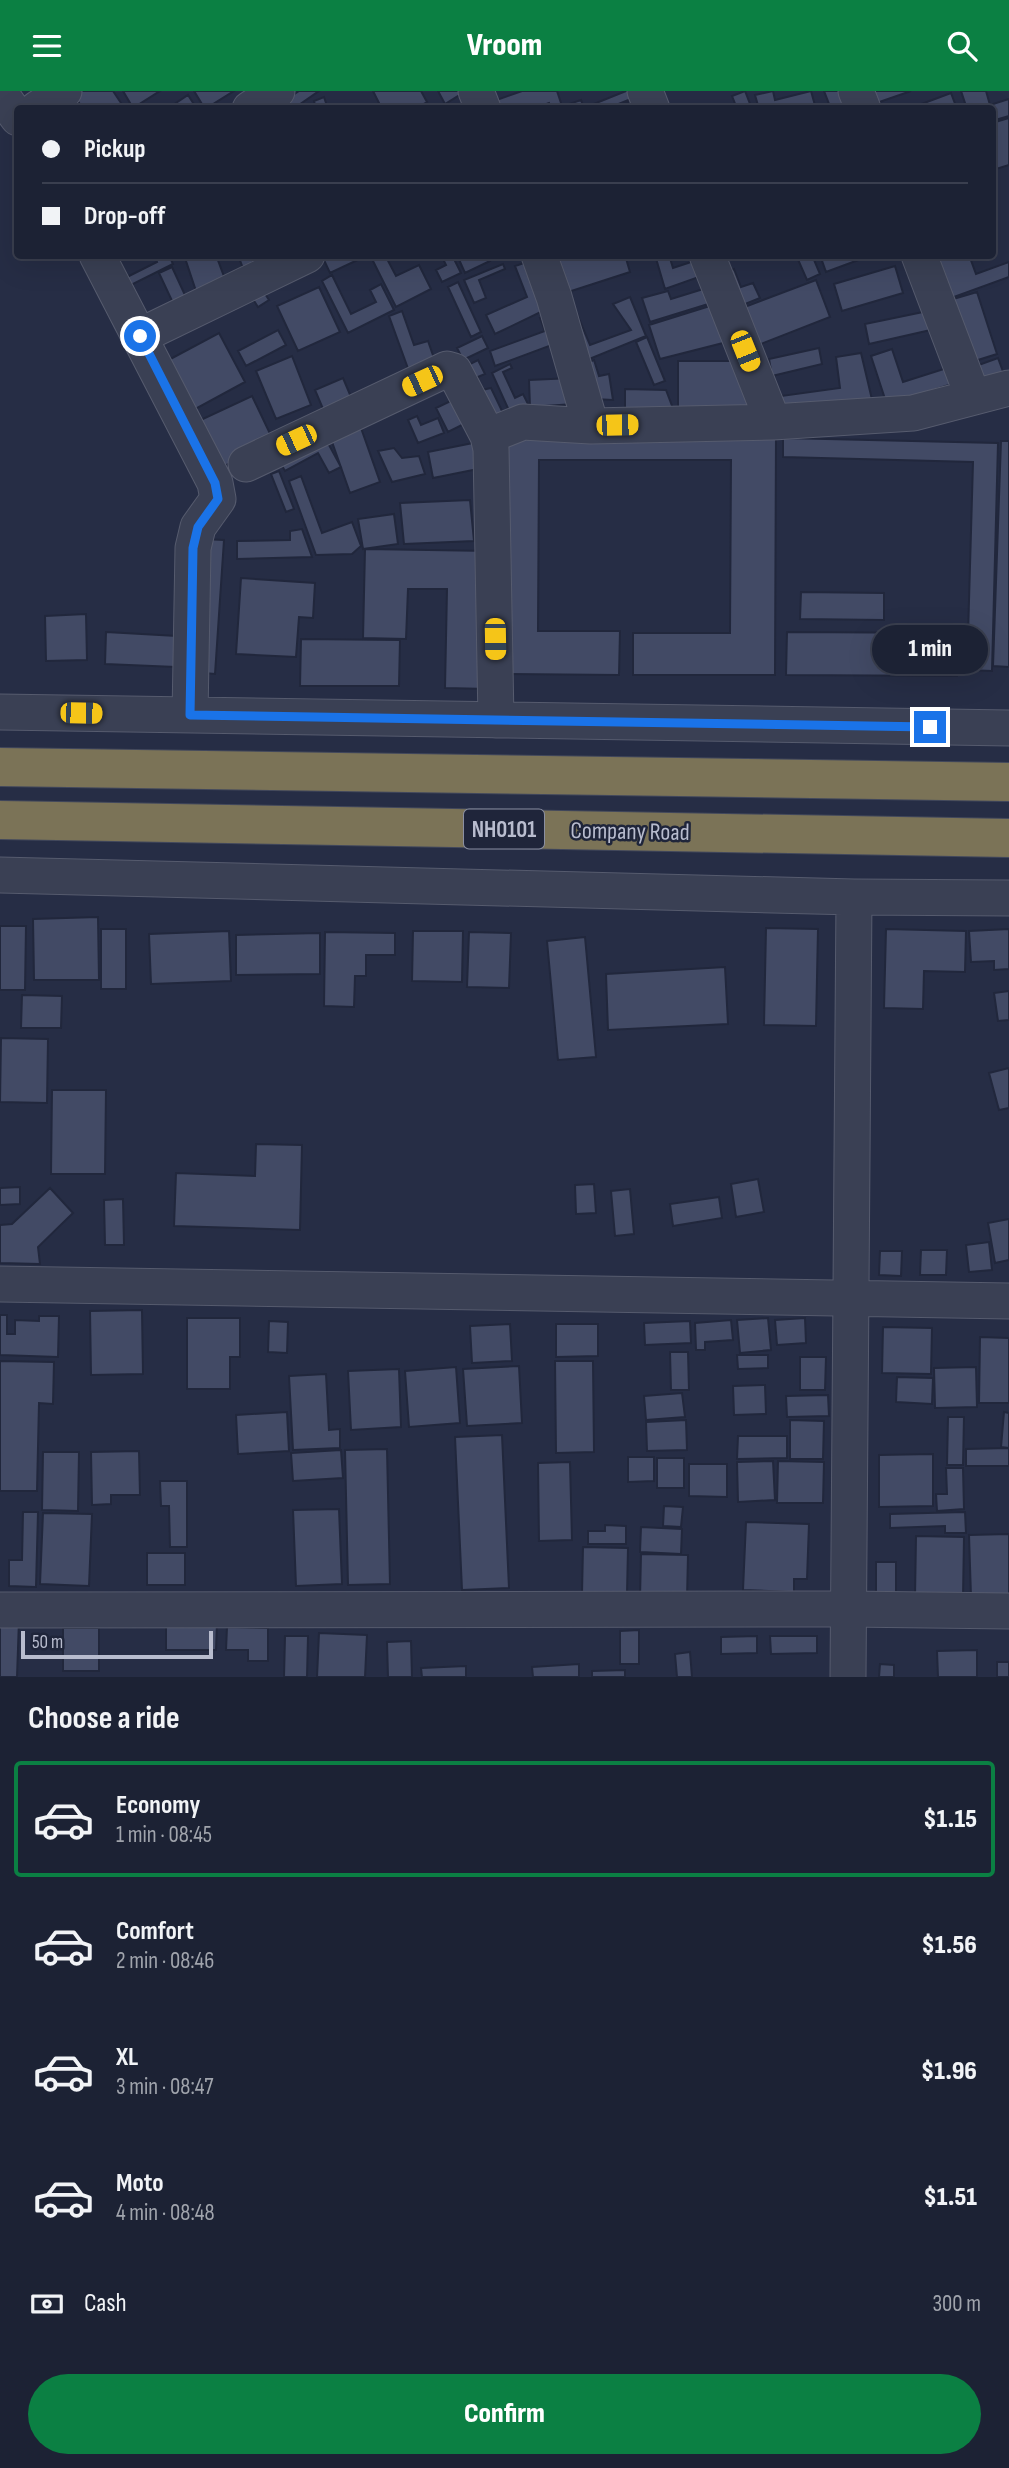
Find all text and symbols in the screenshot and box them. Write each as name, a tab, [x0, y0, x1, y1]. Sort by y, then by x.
text: Vroom	[467, 26, 542, 65]
icon: menu	[28, 27, 66, 65]
icon: search	[943, 27, 981, 65]
text: Pickup	[84, 134, 146, 165]
text: Drop-off	[84, 201, 165, 232]
route start	[124, 320, 156, 352]
car	[728, 328, 763, 374]
car	[399, 363, 446, 399]
car	[596, 414, 639, 436]
car	[273, 422, 320, 458]
car	[485, 618, 506, 660]
callout: 1 min	[872, 625, 988, 675]
text: 1 min	[908, 635, 952, 663]
car	[60, 702, 103, 724]
route end	[914, 711, 946, 743]
road number: NH0101	[464, 809, 544, 849]
street label: Company Road	[570, 816, 690, 847]
scale bar	[21, 1628, 214, 1660]
text: 50 m	[32, 1631, 63, 1654]
text: Choose a ride	[28, 1699, 180, 1738]
icon: car	[32, 1788, 95, 1851]
text: Economy	[116, 1790, 200, 1821]
text: $1.15	[923, 1804, 977, 1835]
text: 1 min · 08:45	[116, 1821, 212, 1849]
icon: car	[32, 1914, 95, 1977]
text: Comfort	[116, 1916, 194, 1947]
text: $1.56	[921, 1930, 977, 1961]
text: 2 min · 08:46	[116, 1947, 214, 1975]
icon: car	[32, 2040, 95, 2103]
text: XL	[116, 2042, 138, 2073]
text: $1.96	[921, 2056, 977, 2087]
text: 3 min · 08:47	[116, 2073, 213, 2101]
icon: car	[32, 2166, 95, 2229]
text: Moto	[116, 2168, 164, 2199]
text: $1.51	[923, 2182, 977, 2213]
text: 4 min · 08:48	[116, 2199, 215, 2227]
icon: cash	[28, 2285, 66, 2323]
text: Cash	[84, 2288, 127, 2319]
text: 300 m	[932, 2290, 981, 2318]
button: Confirm	[28, 2374, 981, 2454]

